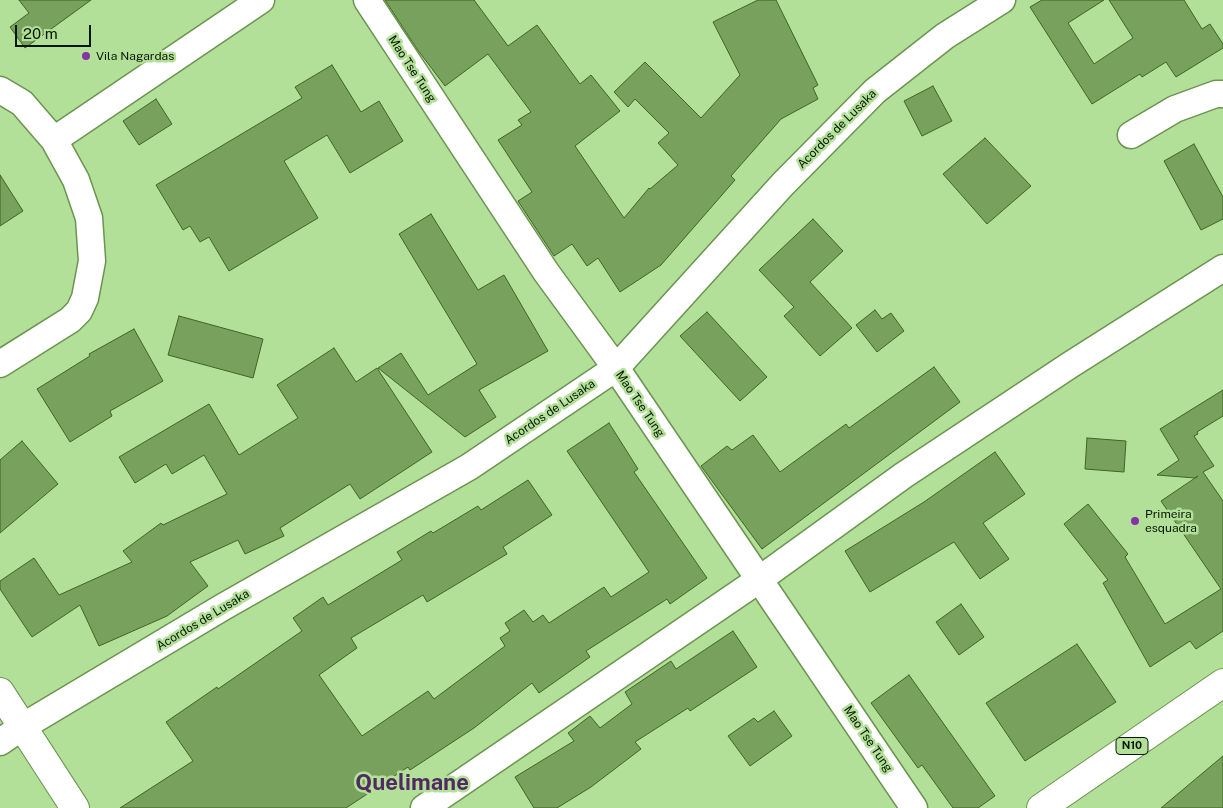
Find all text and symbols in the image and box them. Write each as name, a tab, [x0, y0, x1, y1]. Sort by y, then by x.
scale bar	[18, 15, 94, 47]
text: 20 m	[23, 25, 58, 42]
street label: Mao Tse Tung	[385, 33, 439, 105]
place label: Vila Nagardas	[96, 49, 174, 63]
marker: Vila Nagardas	[80, 50, 92, 62]
street label: Acordos de Lusaka	[794, 86, 880, 172]
street label: Mao Tse Tung	[613, 368, 667, 440]
street label: Acordos de Lusaka	[502, 376, 598, 448]
place label: Primeira esquadra	[1145, 507, 1197, 535]
marker: Primeira esquadra	[1129, 515, 1141, 527]
street label: Acordos de Lusaka	[154, 587, 252, 653]
street label: Mao Tse Tung	[841, 703, 895, 775]
road number: N10	[1116, 738, 1148, 754]
district label: Quelimane	[355, 770, 469, 796]

